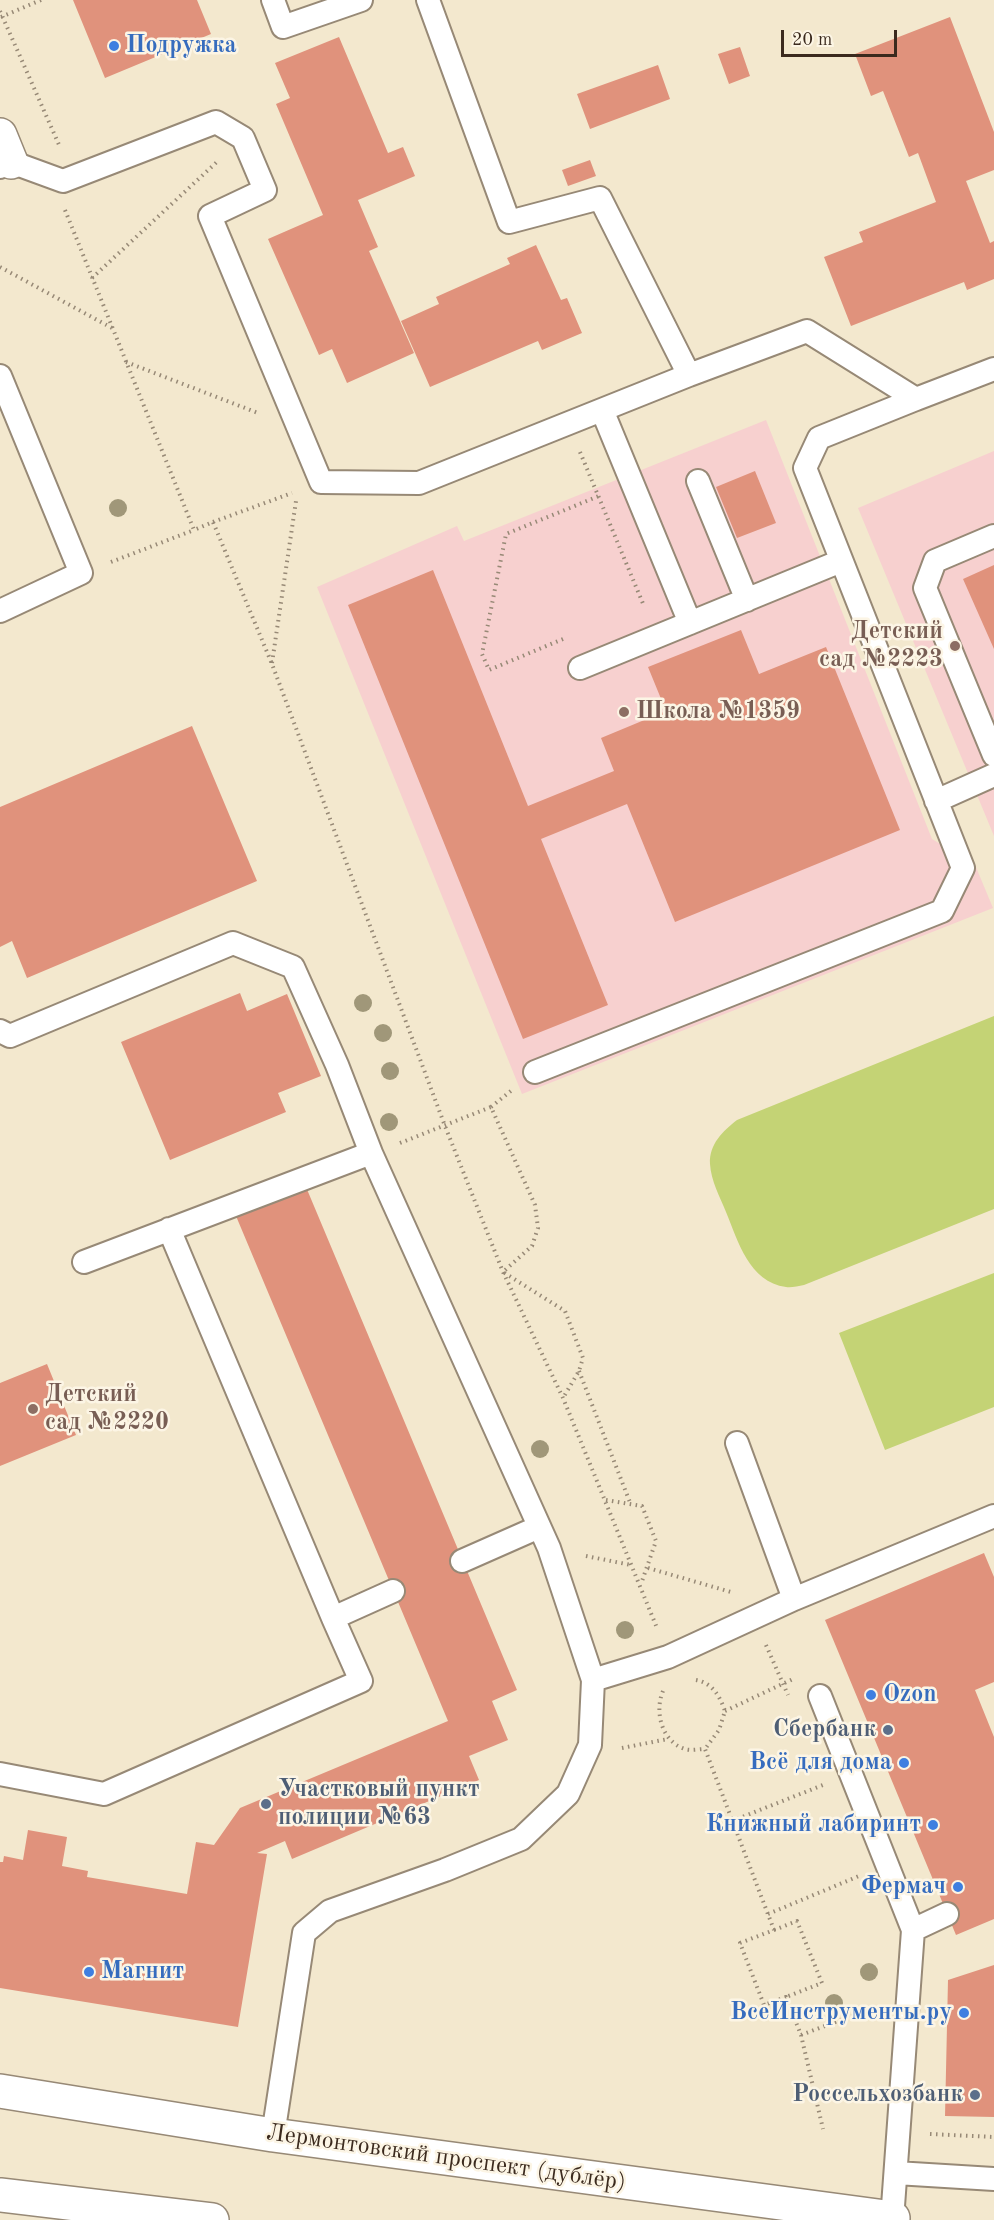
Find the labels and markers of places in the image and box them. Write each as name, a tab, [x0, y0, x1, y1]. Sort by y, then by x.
place label: Подружка	[126, 32, 237, 60]
marker: Подружка	[107, 39, 121, 53]
place label: Детский сад №2223	[819, 618, 943, 674]
marker: Детский сад №2223	[948, 639, 962, 653]
place label: Школа №1359	[636, 698, 800, 726]
marker: Школа №1359	[617, 705, 631, 719]
place label: Детский сад №2220	[45, 1381, 169, 1437]
marker: Детский сад №2220	[26, 1402, 40, 1416]
place label: Ozon	[883, 1681, 937, 1709]
marker: Ozon	[864, 1688, 878, 1702]
place label: Сбербанк	[773, 1716, 876, 1744]
marker: Сбербанк	[881, 1723, 895, 1737]
place label: Всё для дома	[749, 1749, 892, 1777]
marker: Всё для дома	[897, 1756, 911, 1770]
place label: Участковый пункт полиции №63	[278, 1776, 480, 1832]
marker: Участковый пункт полиции №63	[259, 1797, 273, 1811]
place label: Книжный лабиринт	[706, 1811, 921, 1839]
marker: Книжный лабиринт	[926, 1818, 940, 1832]
place label: Фермач	[861, 1873, 946, 1901]
marker: Фермач	[951, 1880, 965, 1894]
place label: Магнит	[101, 1958, 184, 1986]
marker: Магнит	[82, 1965, 96, 1979]
place label: ВсеИнструменты.ру	[730, 1999, 952, 2027]
marker: ВсеИнструменты.ру	[957, 2006, 971, 2020]
place label: Россельхозбанк	[792, 2081, 963, 2109]
marker: Россельхозбанк	[968, 2088, 982, 2102]

